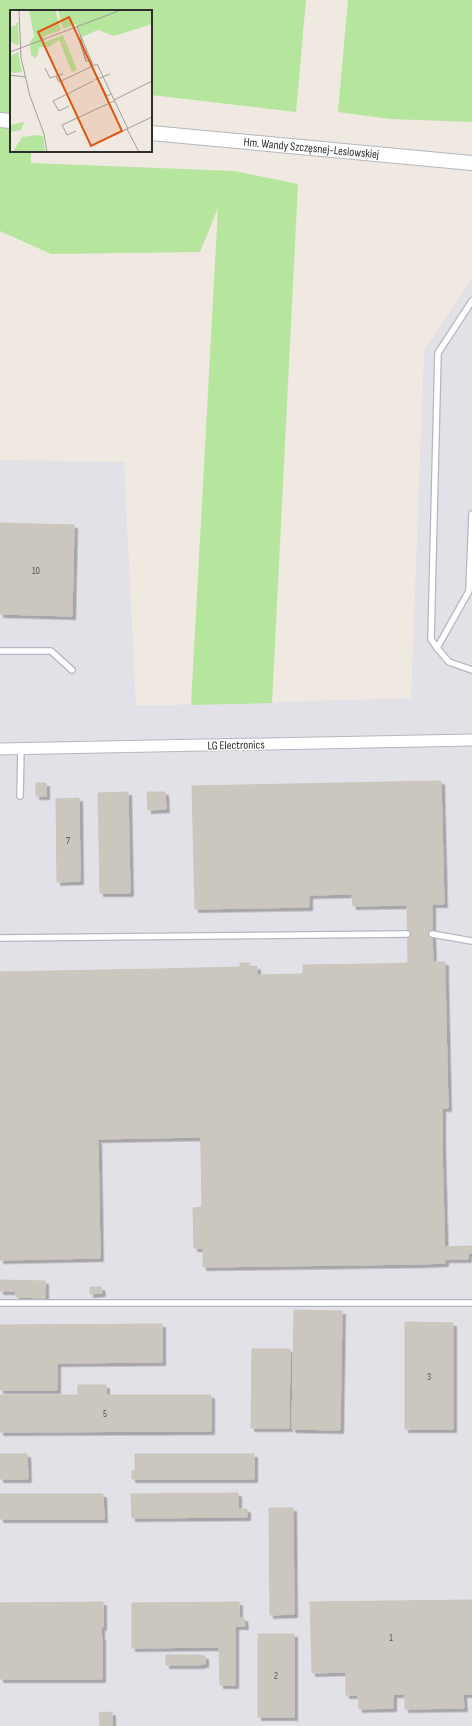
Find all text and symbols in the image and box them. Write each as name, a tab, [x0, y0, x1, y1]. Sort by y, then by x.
inset map	[10, 10, 152, 152]
street label: Hm. Wandy Szczęsnej-Lesiowskiej	[243, 135, 380, 162]
house number: 10	[32, 565, 40, 577]
street label: LG Electronics	[207, 738, 265, 753]
house number: 7	[66, 835, 70, 847]
house number: 3	[427, 1371, 431, 1383]
house number: 5	[103, 1408, 107, 1420]
house number: 1	[389, 1632, 393, 1644]
house number: 2	[274, 1670, 278, 1682]

